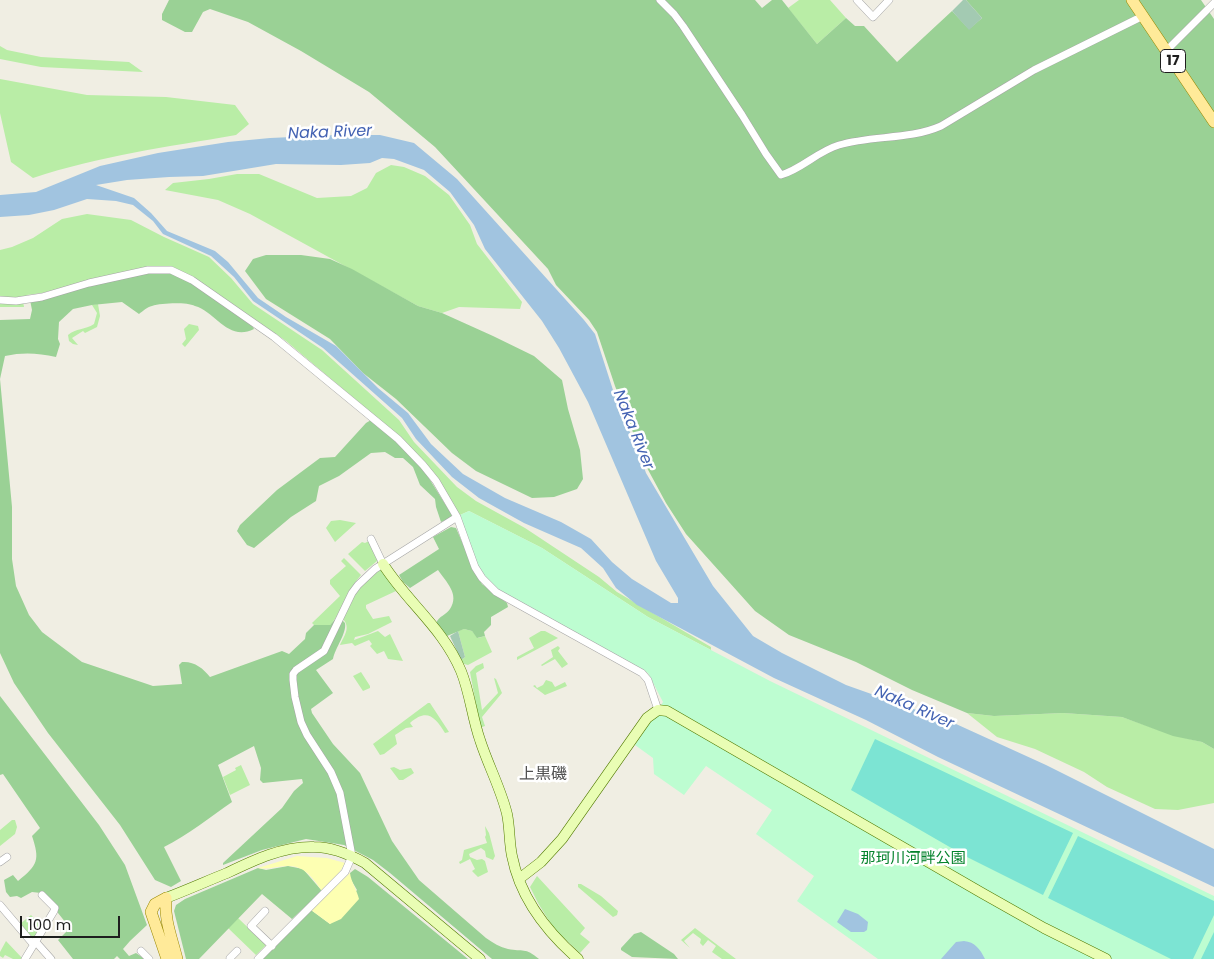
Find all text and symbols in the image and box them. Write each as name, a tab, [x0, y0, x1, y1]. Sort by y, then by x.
road number: 17	[1160, 49, 1186, 72]
water label: Naka River	[287, 122, 373, 144]
water label: Naka River	[608, 387, 658, 473]
water label: Naka River	[872, 682, 956, 734]
district label: 上黒磯	[519, 765, 567, 785]
park label: 那珂川河畔公園	[861, 850, 965, 868]
scale bar	[22, 906, 122, 938]
text: 100 m	[28, 914, 71, 935]

